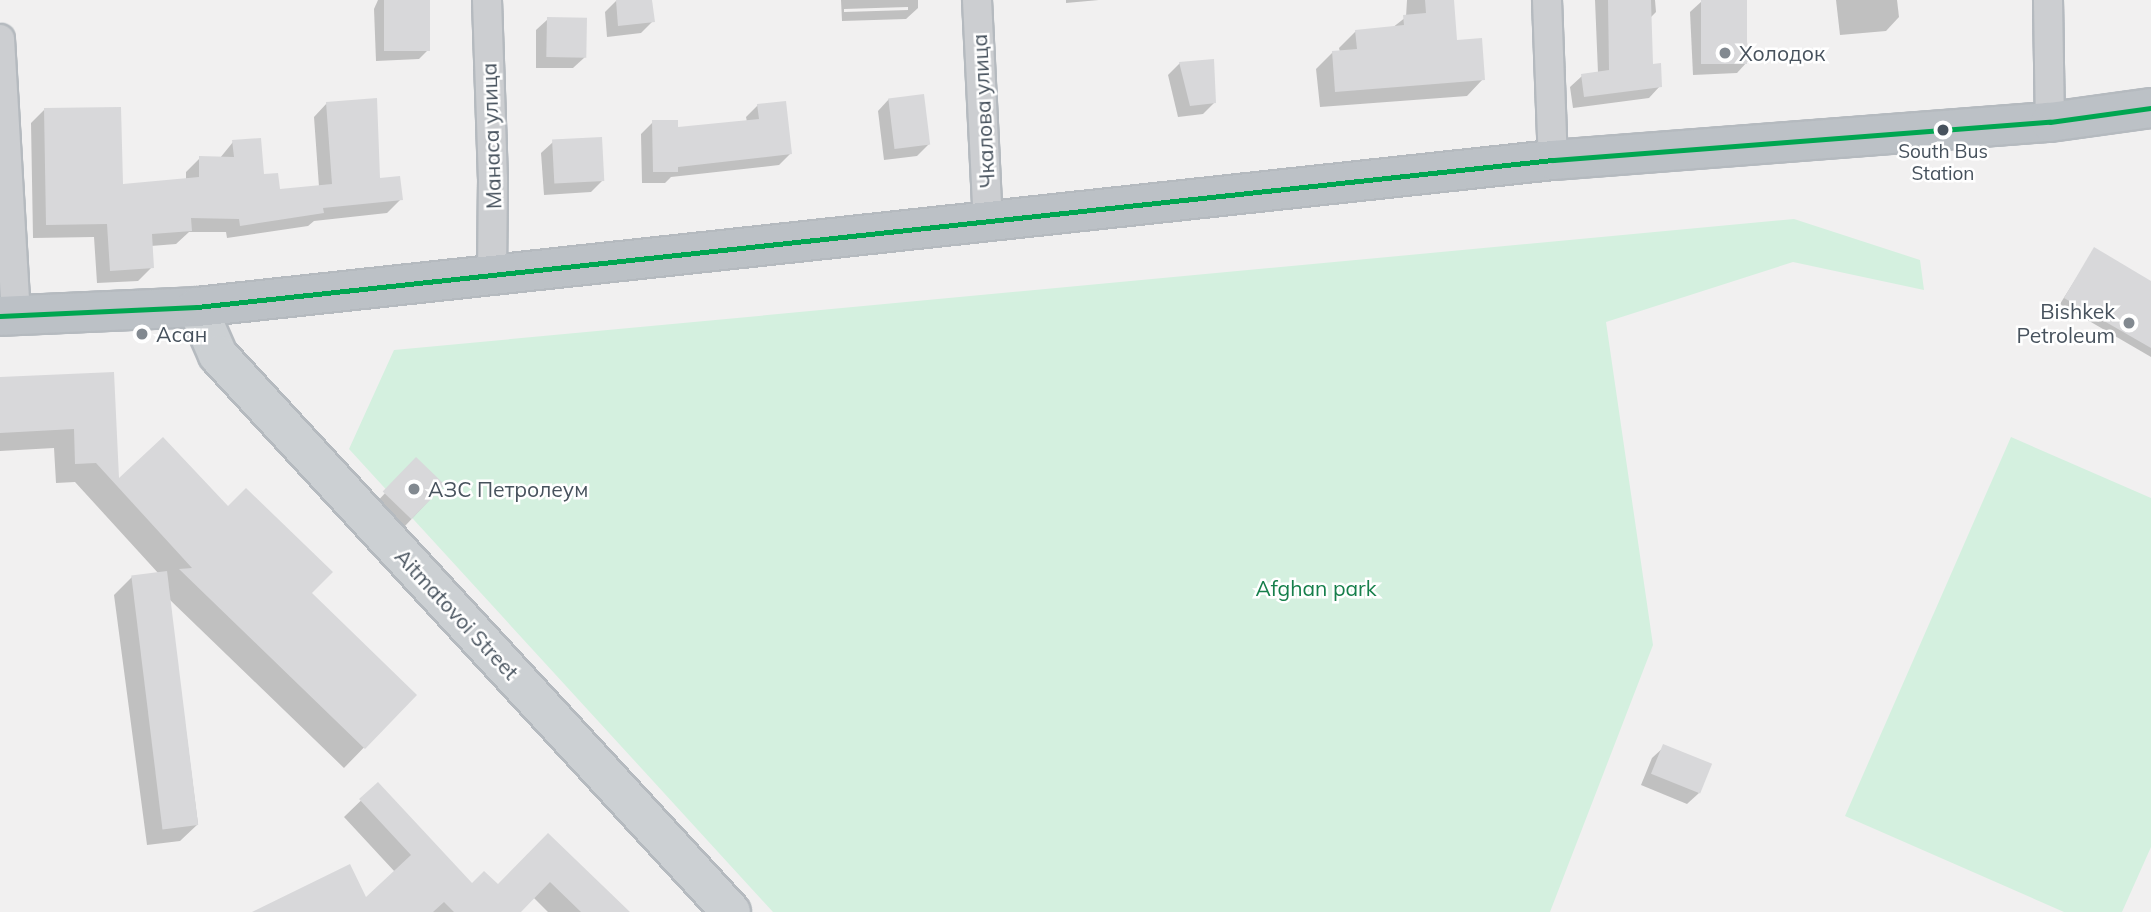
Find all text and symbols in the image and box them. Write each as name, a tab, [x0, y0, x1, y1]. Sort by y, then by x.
street label: Чкалова улица	[966, 33, 1000, 189]
place label: Холодок	[1739, 40, 1825, 66]
marker: Холодок	[1717, 45, 1733, 61]
street label: Манаса улица	[476, 62, 506, 210]
marker: South Bus Station	[1936, 123, 1950, 137]
place label: South Bus Station	[1898, 141, 1988, 185]
place label: Bishkek Petroleum	[2017, 298, 2115, 348]
marker: Bishkek Petroleum	[2121, 315, 2137, 331]
place label: Асан	[156, 321, 207, 347]
marker: Асан	[134, 326, 150, 342]
place label: АЗС Петролеум	[428, 476, 588, 502]
marker: АЗС Петролеум	[406, 481, 422, 497]
street label: Aitmatovoi Street	[390, 543, 524, 685]
park label: Afghan park	[1255, 575, 1377, 601]

